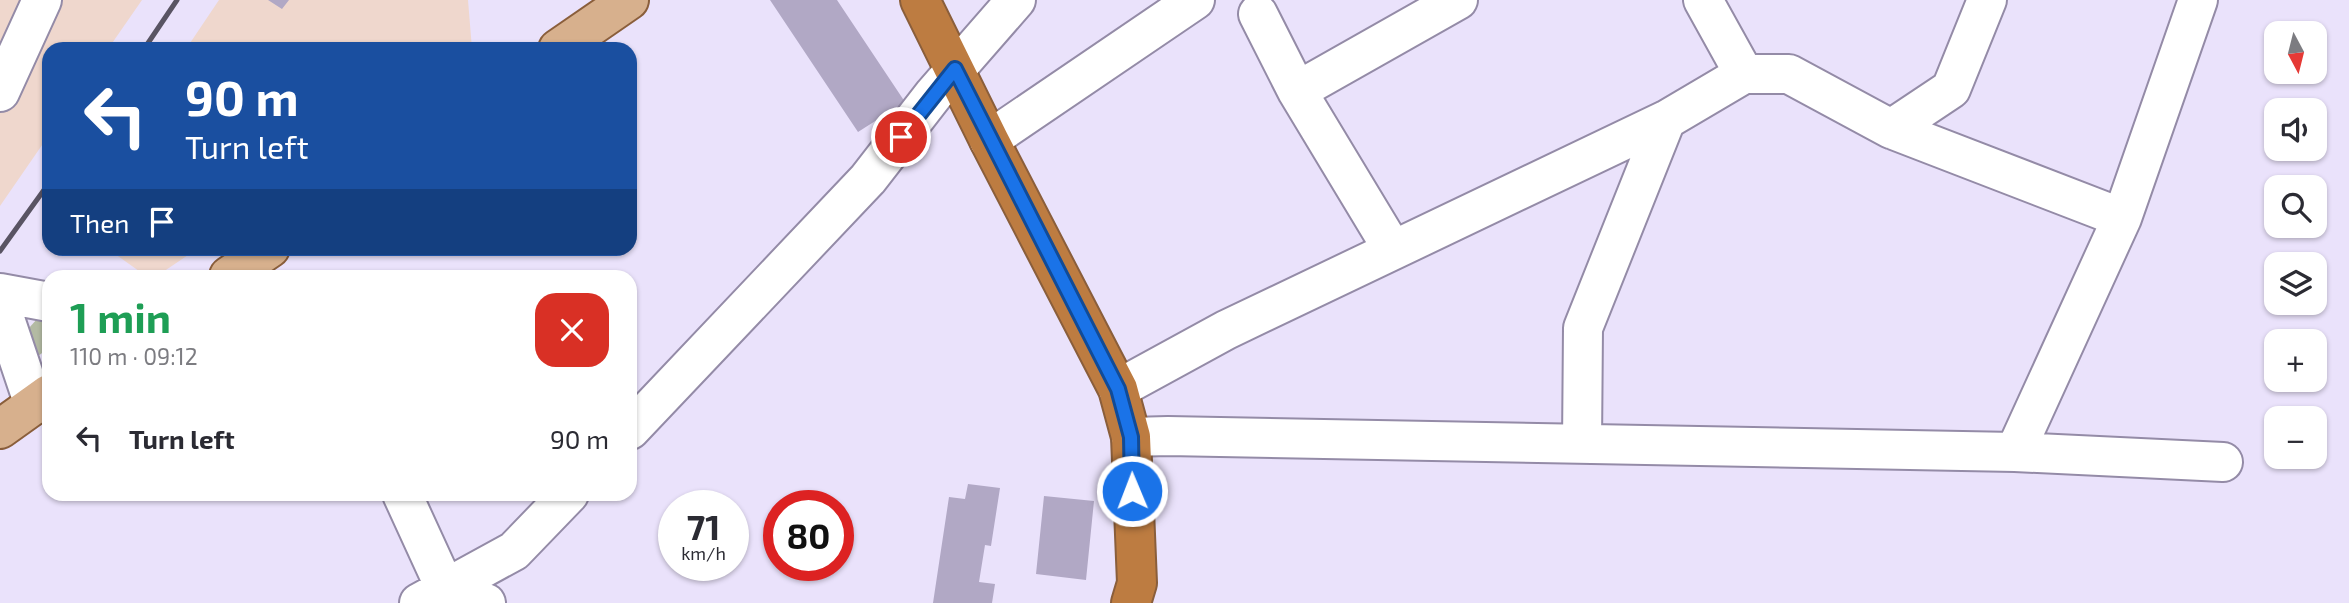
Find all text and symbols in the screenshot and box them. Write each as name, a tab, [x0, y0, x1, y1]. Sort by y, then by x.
north arrow	[2264, 21, 2328, 84]
map controls	[2264, 21, 2327, 469]
text: 90 m	[185, 67, 299, 126]
icon: left	[70, 70, 161, 161]
button: sound	[2264, 98, 2327, 161]
pin	[871, 107, 931, 167]
icon: arrive	[882, 118, 920, 156]
text: Turn left	[185, 127, 309, 165]
button: search	[2264, 175, 2327, 238]
icon: arrive	[143, 203, 181, 241]
text: Then	[70, 207, 129, 238]
button: layers	[2264, 252, 2327, 315]
text: 1 min	[70, 291, 171, 341]
button: close	[535, 293, 609, 367]
button: +	[2264, 329, 2327, 392]
text: 110 m · 09:12	[70, 342, 198, 370]
button: −	[2264, 406, 2327, 469]
icon: left	[70, 419, 108, 457]
text: Turn left	[129, 423, 235, 454]
text: 90 m	[550, 423, 609, 454]
position arrow	[1095, 454, 1169, 528]
speed limit sign: 80	[763, 490, 854, 581]
text: 71	[687, 505, 720, 547]
text: km/h	[681, 542, 726, 564]

